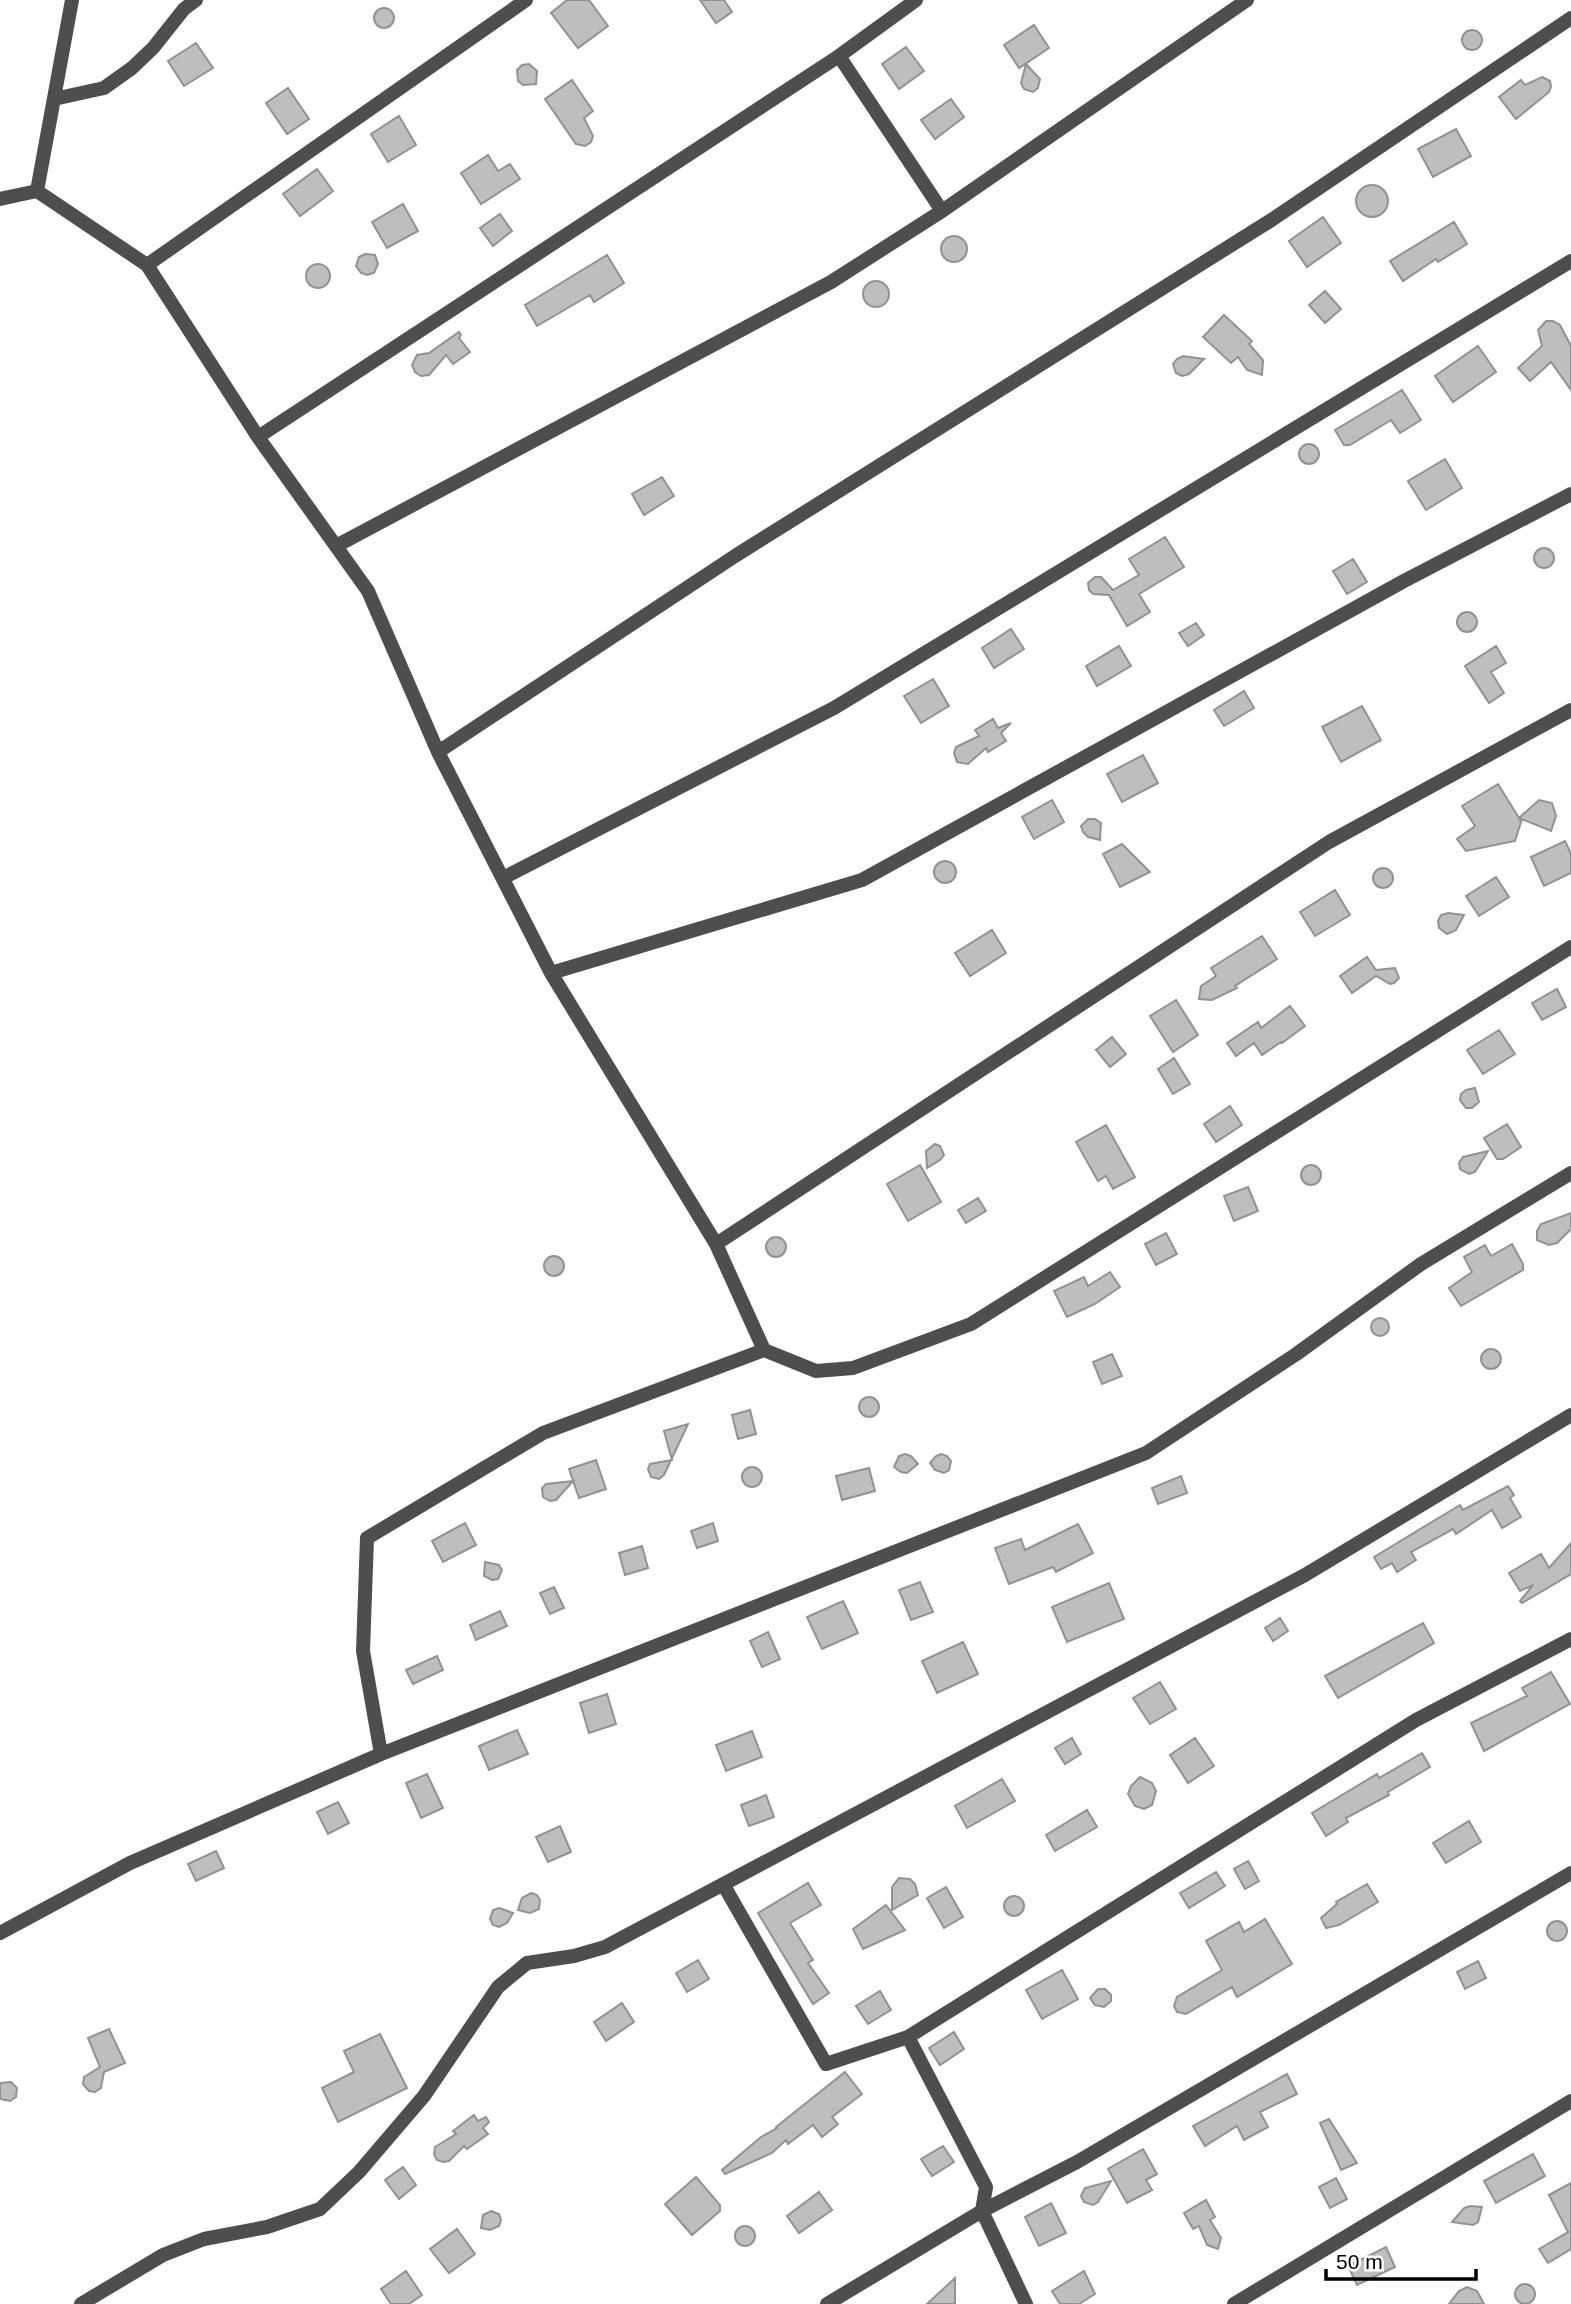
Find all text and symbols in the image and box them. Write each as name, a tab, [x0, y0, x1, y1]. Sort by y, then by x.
scale bar	[1326, 2238, 1476, 2282]
text: 50 m	[1336, 2250, 1383, 2273]

